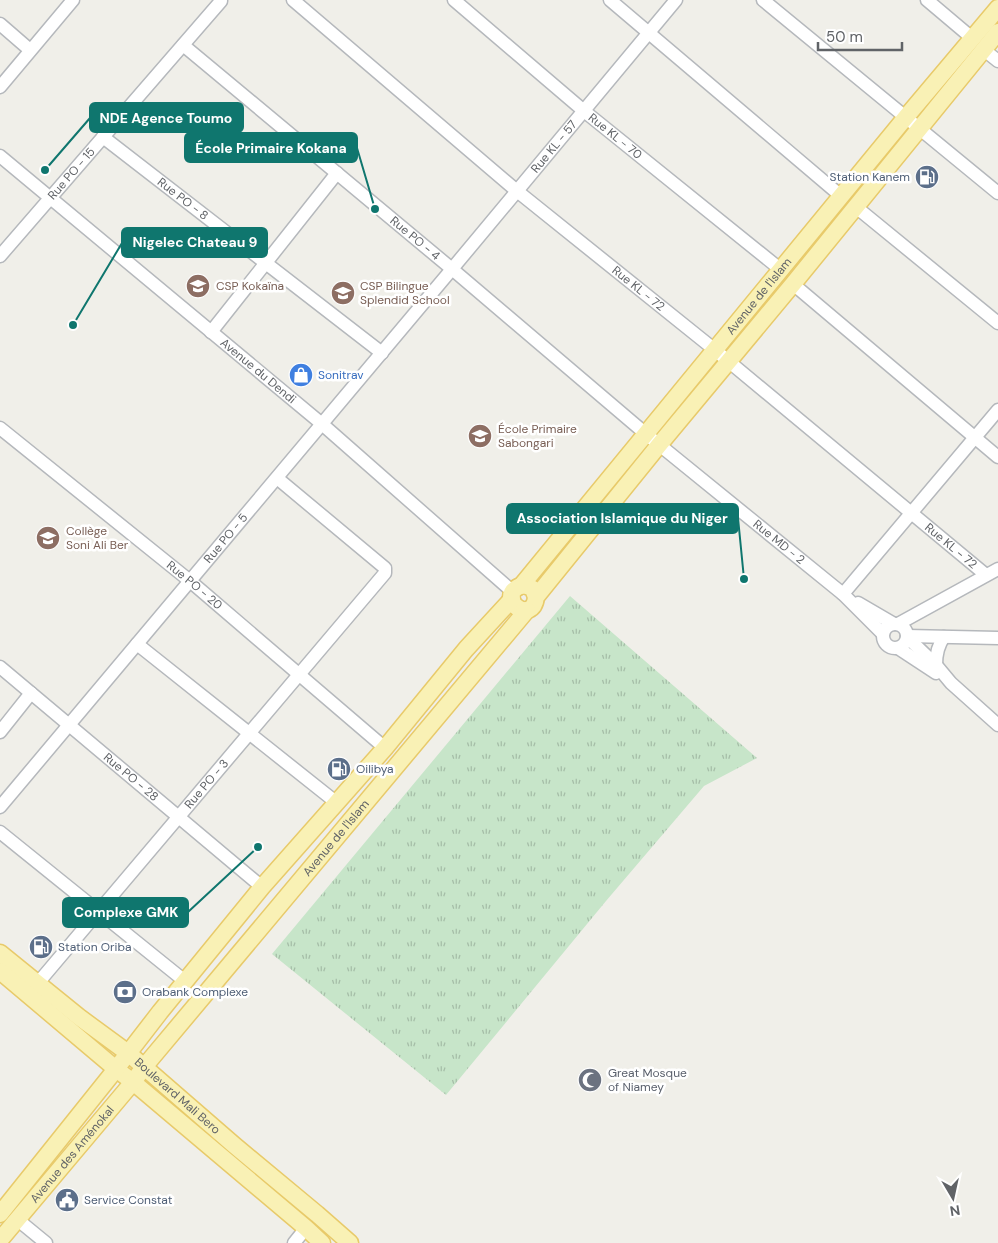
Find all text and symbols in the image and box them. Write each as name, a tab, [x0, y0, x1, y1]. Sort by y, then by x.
scale bar	[818, 20, 902, 52]
text: 50 m	[826, 27, 863, 47]
callout: NDE Agence Toumo	[90, 103, 243, 132]
text: NDE Agence Toumo	[100, 109, 232, 127]
street label: Rue KL - 70	[585, 110, 645, 163]
street label: Rue KL - 57	[527, 117, 581, 176]
callout: École Primaire Kokana	[185, 133, 357, 162]
text: École Primaire Kokana	[195, 139, 347, 157]
street label: Rue PO - 15	[44, 144, 98, 203]
fuel station icon: Station Kanem	[914, 164, 940, 190]
place label: Station Kanem	[830, 169, 910, 185]
street label: Rue PO - 8	[154, 174, 212, 224]
street label: Rue PO - 4	[387, 213, 443, 264]
callout: Nigelec Chateau 9	[122, 228, 267, 257]
text: Nigelec Chateau 9	[133, 233, 258, 251]
street label: Avenue de l'Islam	[723, 254, 795, 338]
street label: Rue KL - 72	[609, 262, 668, 315]
school or university icon: CSP Kokaïna	[185, 273, 211, 299]
place label: CSP Kokaïna	[216, 278, 284, 294]
place label: CSP Bilingue Splendid School	[360, 278, 450, 308]
school or university icon: CSP Bilingue Splendid School	[330, 280, 356, 306]
street label: Avenue du Dendi	[217, 335, 300, 407]
shop icon: Sonitrav	[288, 362, 314, 388]
place label: Sonitrav	[318, 367, 364, 383]
place label: École Primaire Sabongari	[498, 421, 577, 451]
school or university icon: École Primaire Sabongari	[467, 423, 493, 449]
callout: Association Islamique du Niger	[507, 504, 738, 533]
text: Association Islamique du Niger	[516, 509, 728, 527]
street label: Rue PO - 5	[200, 510, 251, 567]
street label: Rue MD - 2	[750, 516, 808, 568]
street label: Rue KL - 72	[921, 520, 980, 572]
place label: Collège Soni Ali Ber	[66, 523, 129, 553]
school or university icon: Collège Soni Ali Ber	[35, 525, 61, 551]
street label: Rue PO - 20	[163, 557, 226, 613]
street label: Rue PO - 28	[100, 749, 162, 805]
street label: Rue PO - 3	[181, 756, 232, 812]
fuel station icon: Oilibya	[326, 756, 352, 782]
place label: Oilibya	[356, 761, 394, 777]
street label: Avenue de l'Islam	[299, 796, 373, 879]
callout: Complexe GMK	[63, 898, 188, 927]
text: Complexe GMK	[74, 903, 178, 921]
fuel station icon: Station Oriba	[28, 934, 54, 960]
place label: Station Oriba	[58, 939, 131, 955]
bank icon: Orabank Complexe	[112, 979, 138, 1005]
place label: Orabank Complexe	[142, 984, 248, 1000]
street label: Boulevard Mali Bero	[131, 1054, 224, 1138]
place label: Great Mosque of Niamey	[608, 1065, 687, 1095]
mosque icon: Great Mosque of Niamey	[577, 1067, 603, 1093]
street label: Avenue des Aménokal	[27, 1102, 118, 1206]
north arrow	[928, 1173, 978, 1223]
public building icon: Service Constat	[54, 1187, 80, 1213]
place label: Service Constat	[84, 1192, 173, 1208]
text: N	[949, 1201, 961, 1221]

